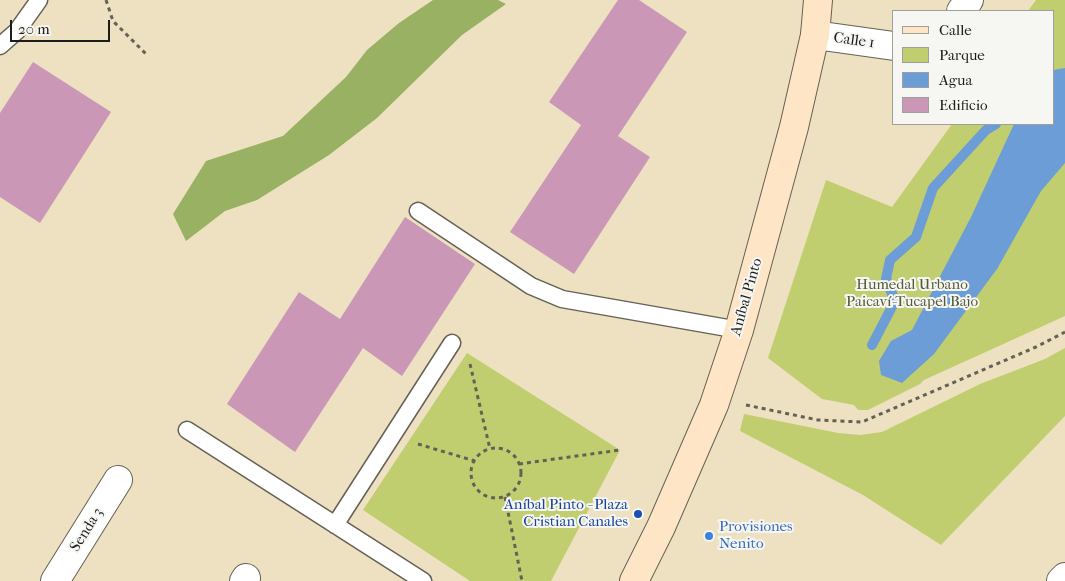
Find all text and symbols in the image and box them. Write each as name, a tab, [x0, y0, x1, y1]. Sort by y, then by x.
scale bar	[12, 10, 112, 42]
legend	[892, 10, 1055, 125]
text: 20 m	[18, 20, 50, 38]
text: Calle	[939, 21, 972, 39]
street label: Calle 1	[832, 29, 876, 53]
text: Parque	[939, 46, 985, 64]
text: Agua	[939, 71, 972, 89]
text: Edificio	[939, 96, 988, 114]
street label: Aníbal Pinto	[727, 256, 767, 338]
park label: Humedal Urbano Paicaví-Tucapel Bajo	[846, 276, 978, 311]
place label: Aníbal Pinto - Plaza Cristian Canales	[504, 496, 628, 531]
street label: Senda 3	[67, 505, 107, 555]
marker: Aníbal Pinto - Plaza Cristian Canales	[632, 508, 644, 520]
place label: Provisiones Nenito	[719, 518, 793, 553]
marker: Provisiones Nenito	[703, 530, 715, 542]

